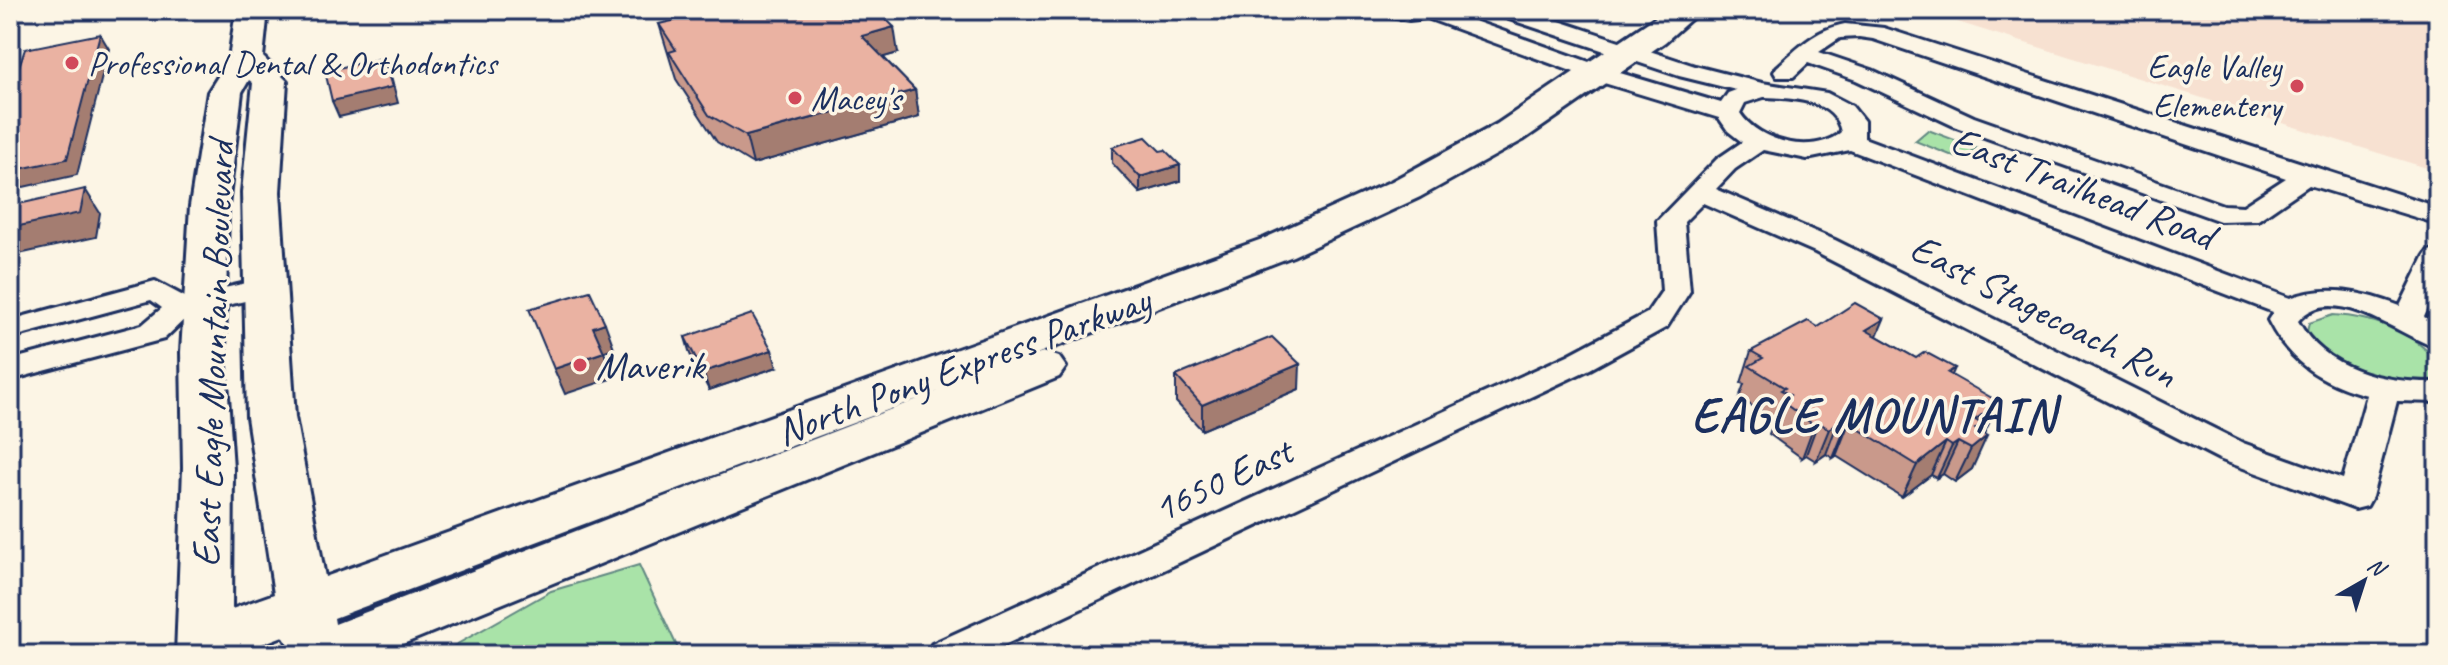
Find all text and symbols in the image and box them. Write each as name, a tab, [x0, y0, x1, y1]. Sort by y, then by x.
place label: Professional Dental & Orthodontics	[88, 42, 499, 85]
place label: Eagle Valley Elementery	[2147, 45, 2284, 127]
marker: Professional Dental & Orthodontics	[63, 54, 81, 72]
place label: Macey's	[811, 77, 904, 120]
marker: Eagle Valley Elementery	[2288, 77, 2306, 95]
marker: Macey's	[786, 89, 804, 107]
street label: East Trailhead Road	[1944, 115, 2227, 263]
street label: East Eagle Mountain Boulevard	[181, 134, 246, 568]
street label: East Stagecoach Run	[1902, 222, 2186, 400]
street label: North Pony Express Parkway	[770, 274, 1159, 457]
place label: Maverik	[596, 341, 707, 391]
marker: Maverik	[571, 356, 589, 374]
district label: EAGLE MOUNTAIN	[1691, 385, 2063, 445]
street label: 1650 East	[1145, 425, 1303, 534]
north arrow	[2324, 541, 2404, 621]
text: N	[2362, 551, 2393, 584]

